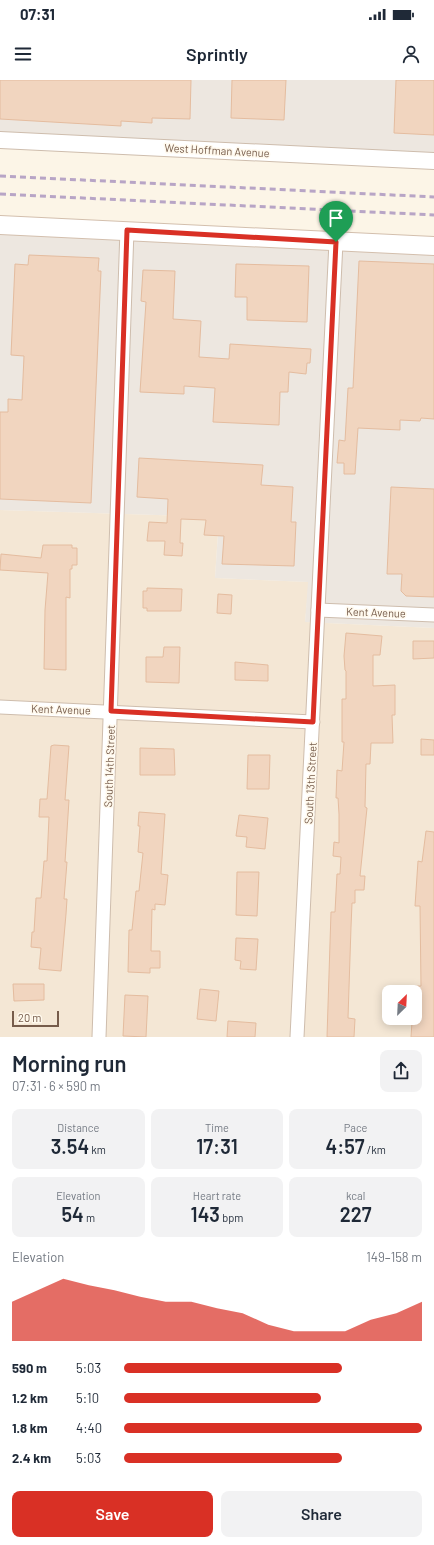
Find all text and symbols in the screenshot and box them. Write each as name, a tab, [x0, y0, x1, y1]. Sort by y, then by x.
text: 07:31	[20, 5, 55, 23]
icon: menu	[12, 43, 34, 65]
text: Sprintly	[186, 43, 248, 65]
icon: person	[400, 43, 422, 65]
street label: West Hoffman Avenue	[164, 141, 270, 159]
pin	[319, 201, 353, 242]
icon: arrive	[325, 207, 347, 229]
street label: Kent Avenue	[346, 604, 406, 620]
street label: Kent Avenue	[31, 701, 91, 717]
street label: South 14th Street	[101, 725, 117, 807]
street label: South 13th Street	[301, 742, 319, 824]
north arrow	[382, 985, 422, 1025]
map controls	[382, 985, 422, 1025]
scale bar	[12, 1009, 59, 1028]
text: 20 m	[18, 1011, 41, 1024]
text: Morning run	[12, 1050, 126, 1076]
button: share	[380, 1050, 422, 1092]
text: 07:31 · 6 × 590 m	[12, 1078, 101, 1094]
text: Distance	[57, 1121, 99, 1134]
text: Time	[205, 1121, 229, 1134]
text: Pace	[344, 1121, 367, 1134]
text: 3.54	[51, 1134, 89, 1158]
text: 17:31	[196, 1134, 238, 1158]
text: 4:57	[325, 1134, 365, 1158]
text: km	[89, 1143, 106, 1156]
text: /km	[365, 1143, 386, 1156]
text: Elevation	[56, 1189, 100, 1202]
text: Heart rate	[193, 1189, 241, 1202]
text: kcal	[346, 1189, 365, 1202]
text: 54	[62, 1202, 84, 1226]
text: 143	[191, 1202, 220, 1226]
text: 227	[340, 1202, 372, 1226]
text: m	[84, 1211, 95, 1224]
text: bpm	[220, 1211, 243, 1224]
text: Elevation	[12, 1249, 64, 1265]
text: 149–158 m	[366, 1249, 422, 1265]
text: 590 m	[12, 1360, 47, 1376]
text: 5:03	[76, 1360, 101, 1376]
text: 1.2 km	[12, 1390, 48, 1406]
text: 5:10	[76, 1390, 99, 1406]
text: 1.8 km	[12, 1420, 48, 1436]
text: 4:40	[76, 1420, 102, 1436]
text: 2.4 km	[12, 1450, 51, 1466]
text: 5:03	[76, 1450, 101, 1466]
button: Save	[12, 1491, 213, 1537]
button: Share	[221, 1491, 422, 1537]

